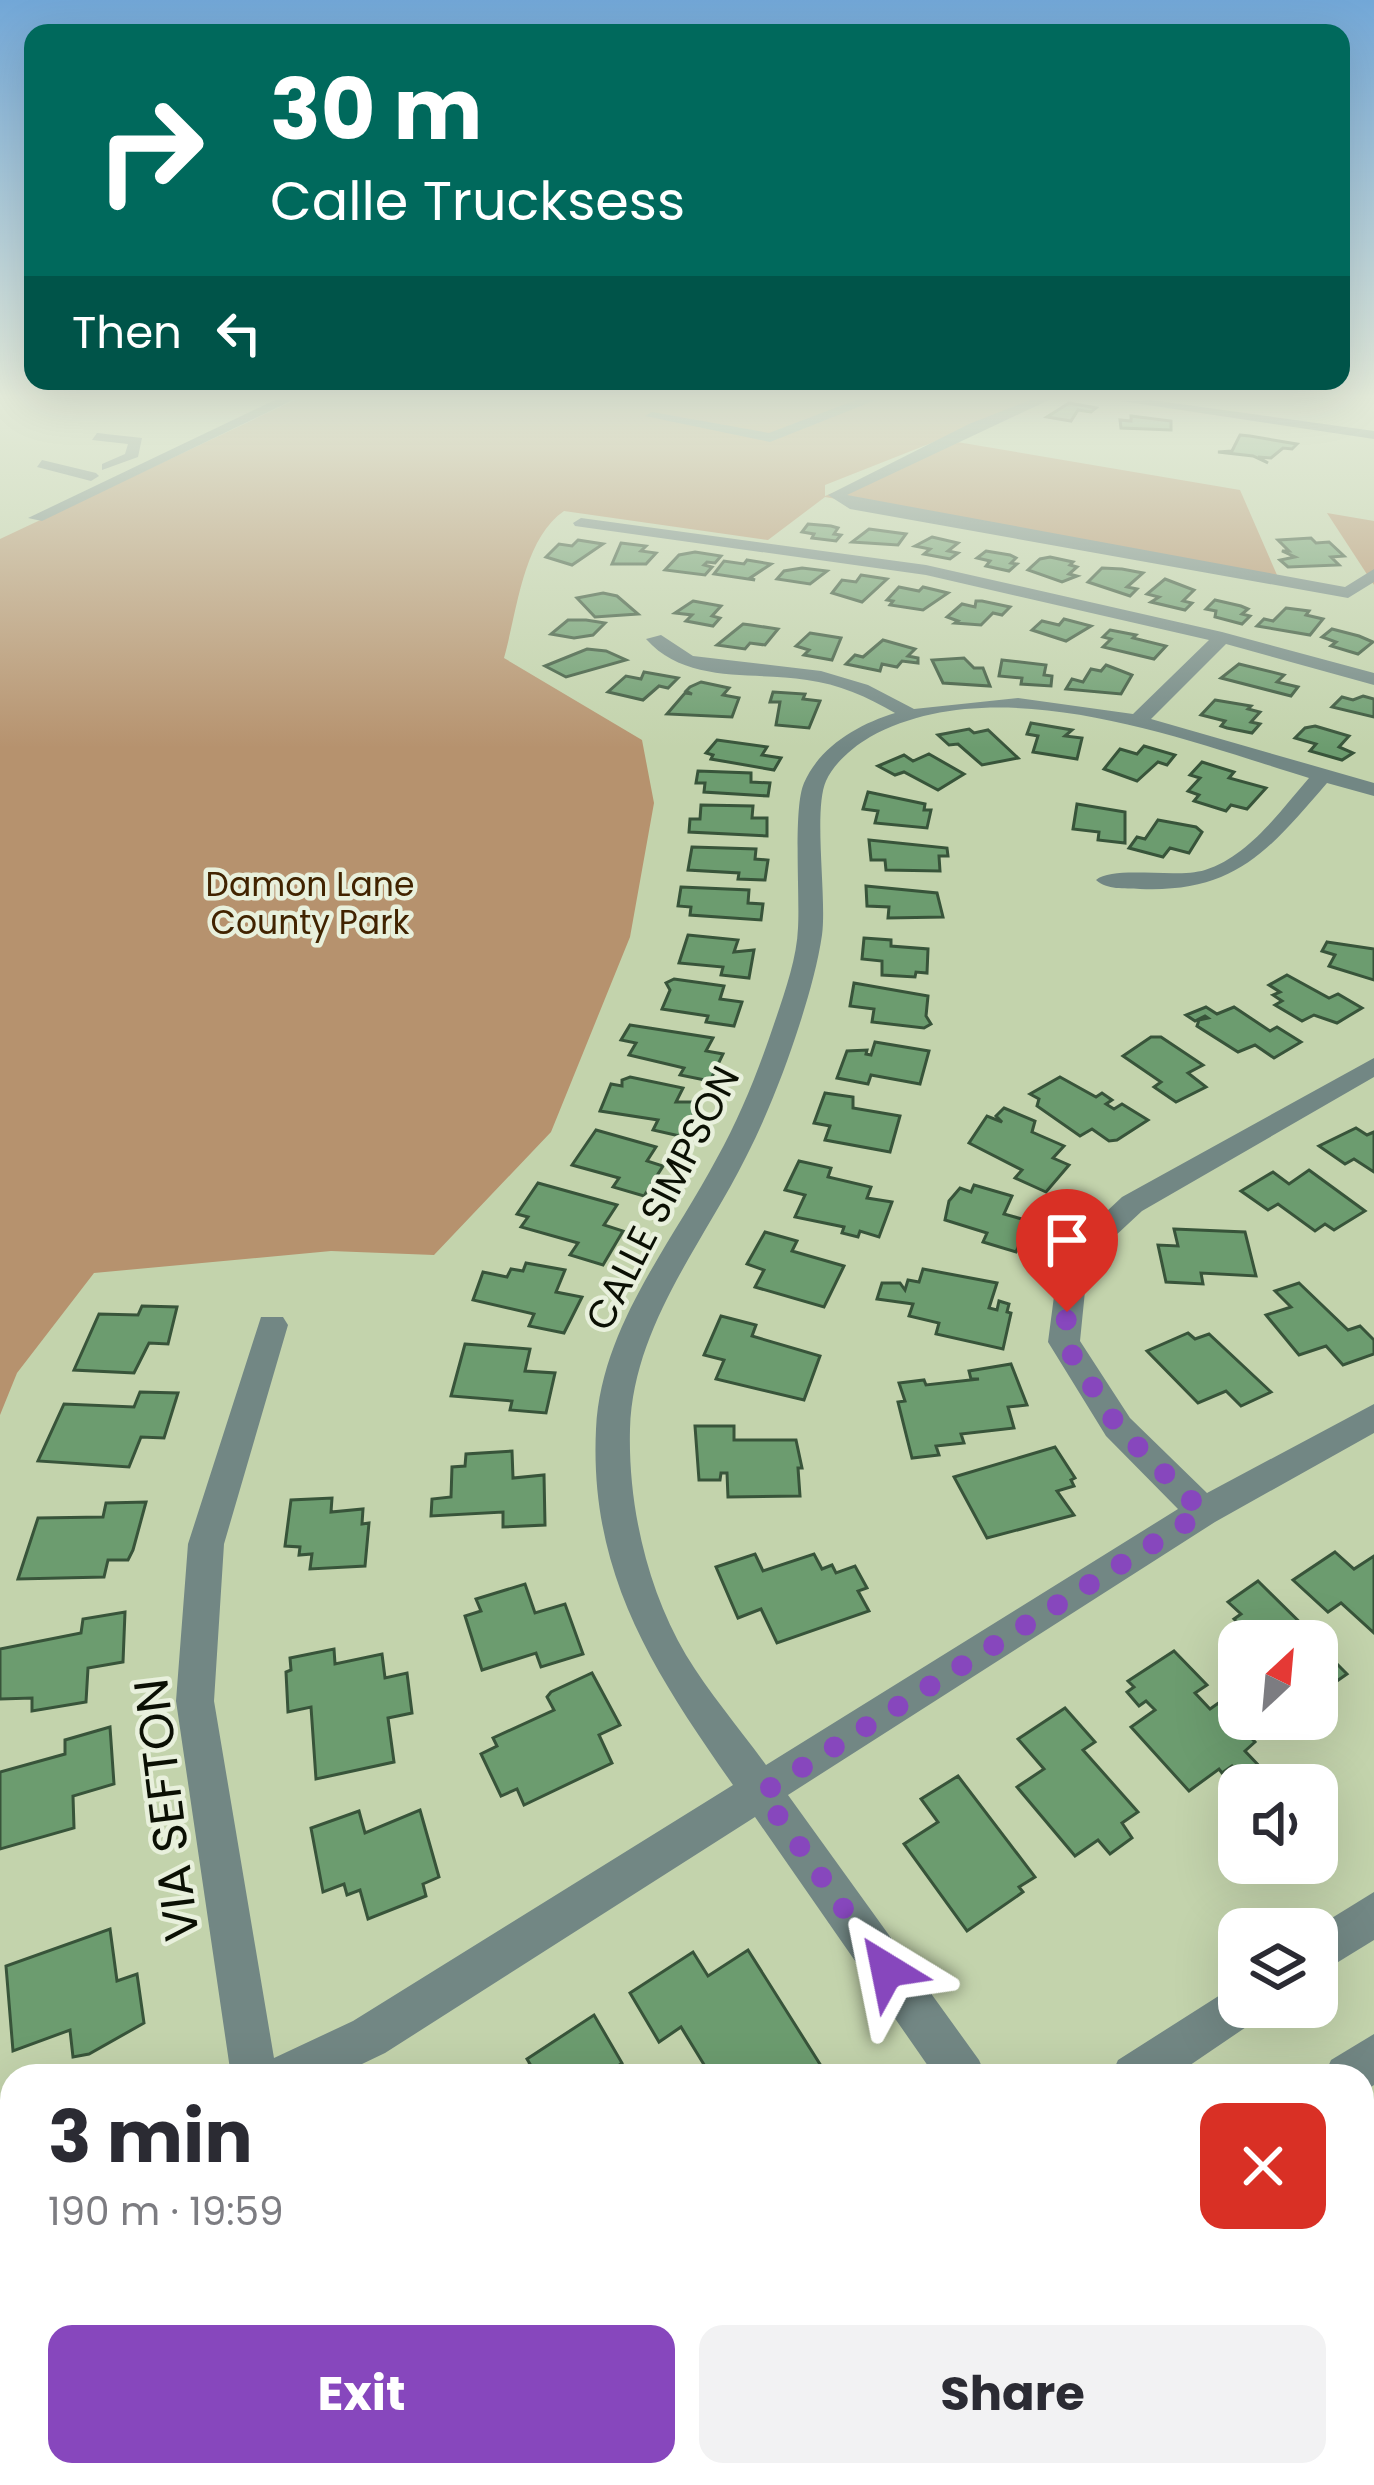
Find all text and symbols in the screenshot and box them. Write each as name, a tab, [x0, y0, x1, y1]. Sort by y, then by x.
text: 30 m	[270, 51, 482, 168]
icon: right	[72, 72, 228, 228]
text: Calle Trucksess	[270, 163, 685, 239]
icon: left	[206, 300, 272, 366]
text: Then	[72, 301, 182, 364]
park label: Damon Lane County Park	[206, 861, 414, 946]
street label: CALLE SIMPSON	[572, 1056, 753, 1340]
pin	[1016, 1189, 1118, 1312]
icon: arrive	[1034, 1207, 1100, 1273]
north arrow	[1218, 1620, 1338, 1740]
map controls	[1218, 1620, 1338, 2028]
street label: VIA SEFTON	[117, 1675, 216, 1945]
button: sound	[1218, 1764, 1338, 1884]
position arrow	[824, 1907, 950, 2033]
button: layers	[1218, 1908, 1338, 2028]
text: 3 min	[48, 2086, 253, 2187]
button: close	[1200, 2103, 1326, 2229]
text: 190 m · 19:59	[48, 2184, 284, 2239]
button: Exit	[48, 2325, 675, 2463]
button: Share	[699, 2325, 1326, 2463]

